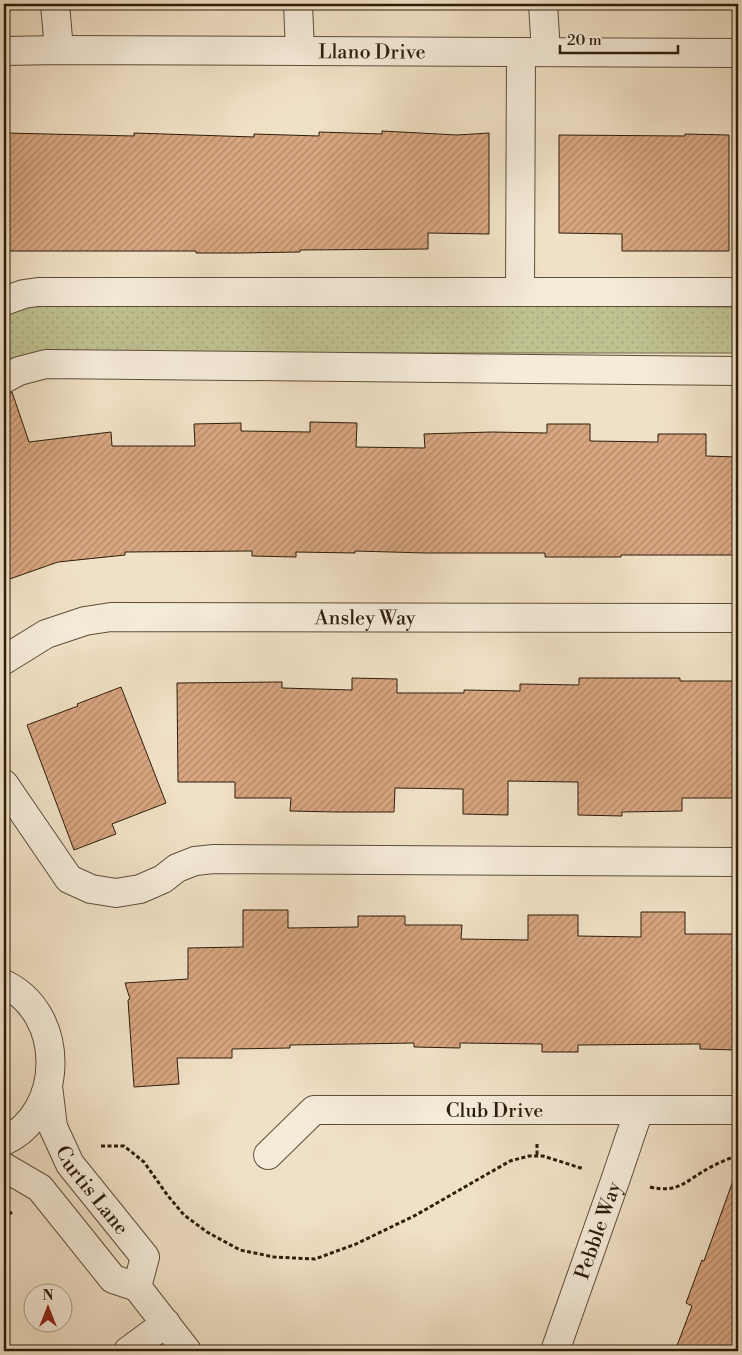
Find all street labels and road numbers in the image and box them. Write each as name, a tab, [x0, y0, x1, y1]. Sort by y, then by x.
street label: Llano Drive	[318, 40, 426, 66]
street label: Ansley Way	[314, 606, 416, 631]
street label: Club Drive	[446, 1099, 543, 1124]
street label: Curtis Lane	[49, 1142, 133, 1241]
street label: Pebble Way	[570, 1178, 628, 1283]

